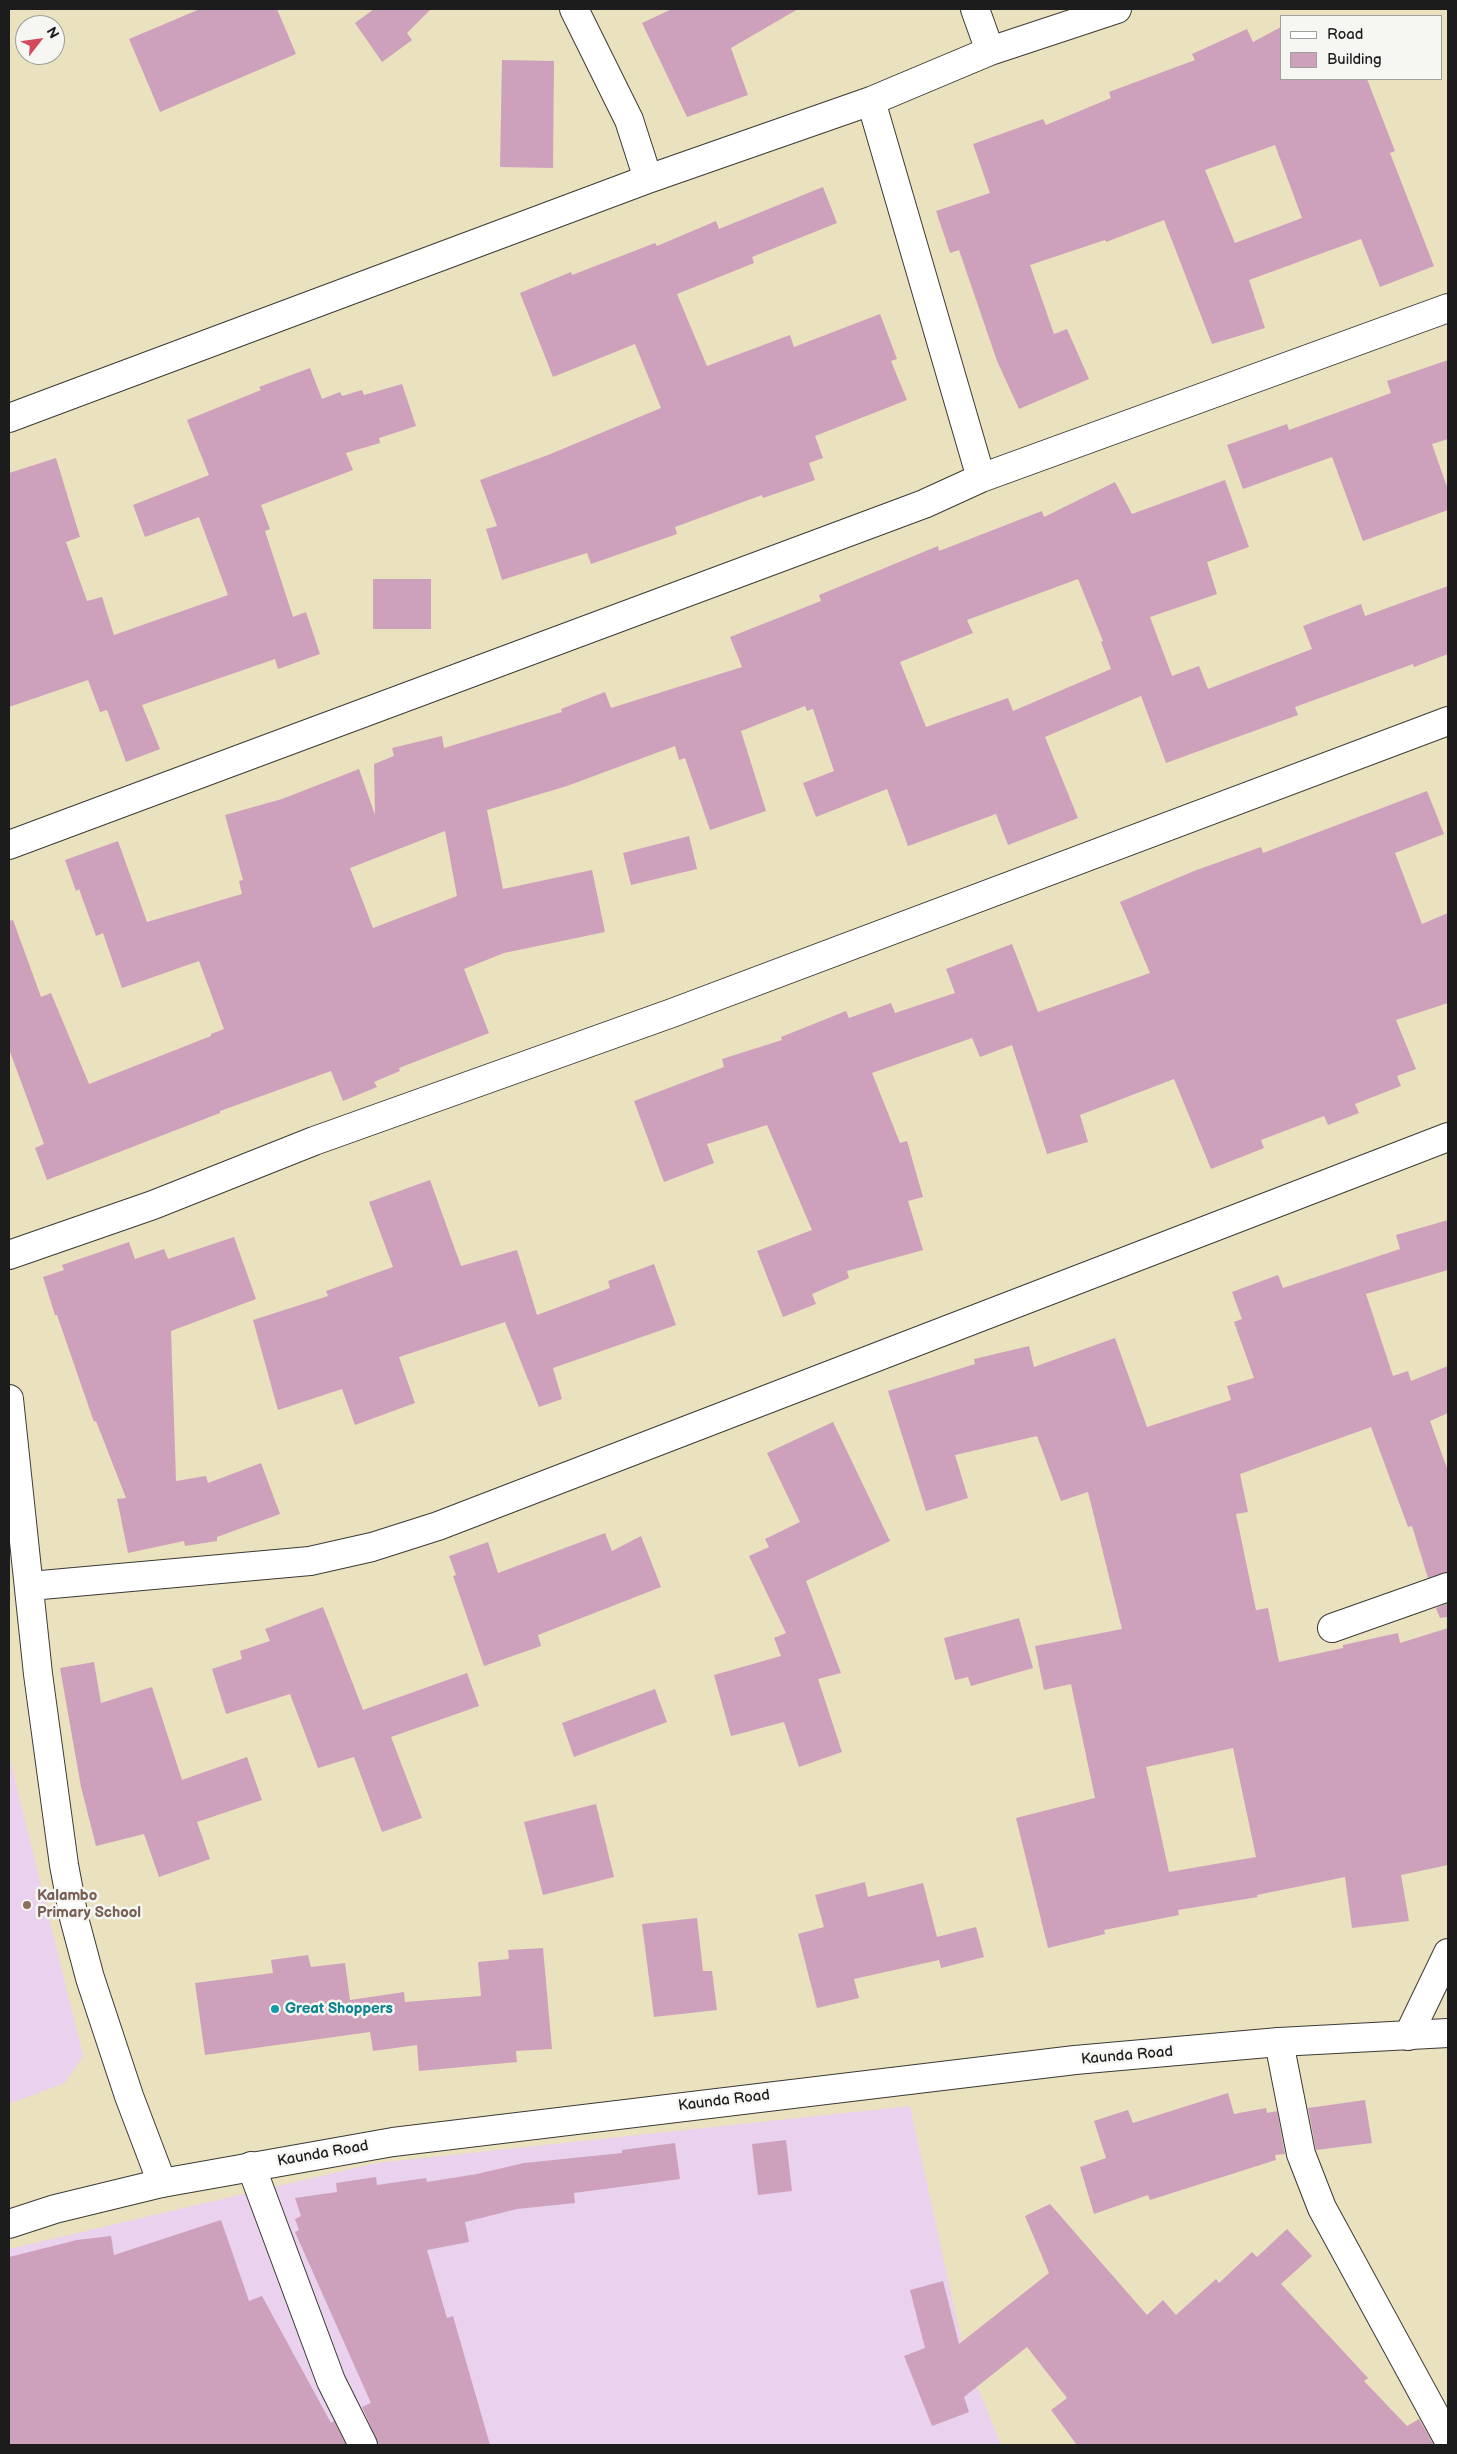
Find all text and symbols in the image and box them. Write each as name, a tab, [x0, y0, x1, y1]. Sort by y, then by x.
north arrow	[15, 15, 65, 65]
legend	[1280, 15, 1442, 80]
text: N	[43, 24, 63, 42]
text: Road	[1327, 25, 1363, 44]
text: Building	[1327, 50, 1382, 69]
place label: Kalambo Primary School	[37, 1887, 141, 1922]
marker: Kalambo Primary School	[21, 1899, 33, 1911]
place label: Great Shoppers	[285, 2000, 393, 2018]
marker: Great Shoppers	[269, 2003, 281, 2015]
street label: Kaunda Road	[1080, 2043, 1174, 2069]
street label: Kaunda Road	[677, 2086, 771, 2116]
street label: Kaunda Road	[276, 2137, 370, 2171]

